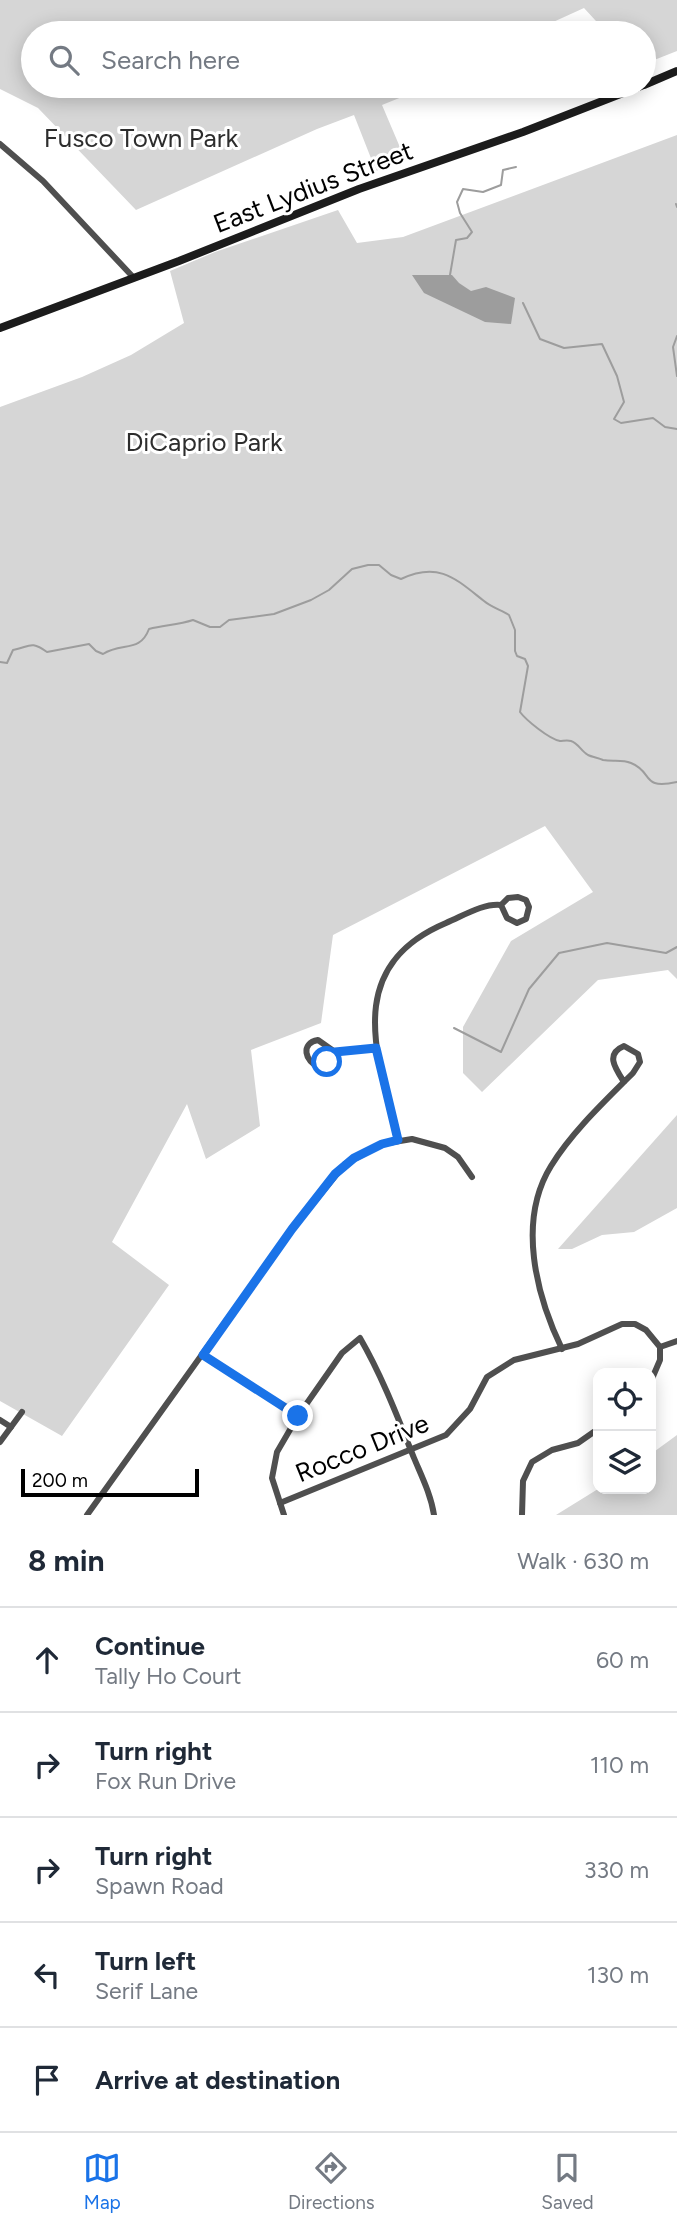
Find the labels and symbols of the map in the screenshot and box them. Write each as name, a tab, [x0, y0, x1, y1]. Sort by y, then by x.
park label: Fusco Town Park	[44, 122, 239, 154]
street label: East Lydius Street	[209, 134, 417, 240]
park label: DiCaprio Park	[125, 426, 283, 458]
route start	[311, 1046, 342, 1077]
route end	[282, 1400, 313, 1431]
street label: Rocco Drive	[291, 1407, 433, 1489]
scale bar	[21, 1466, 200, 1498]

